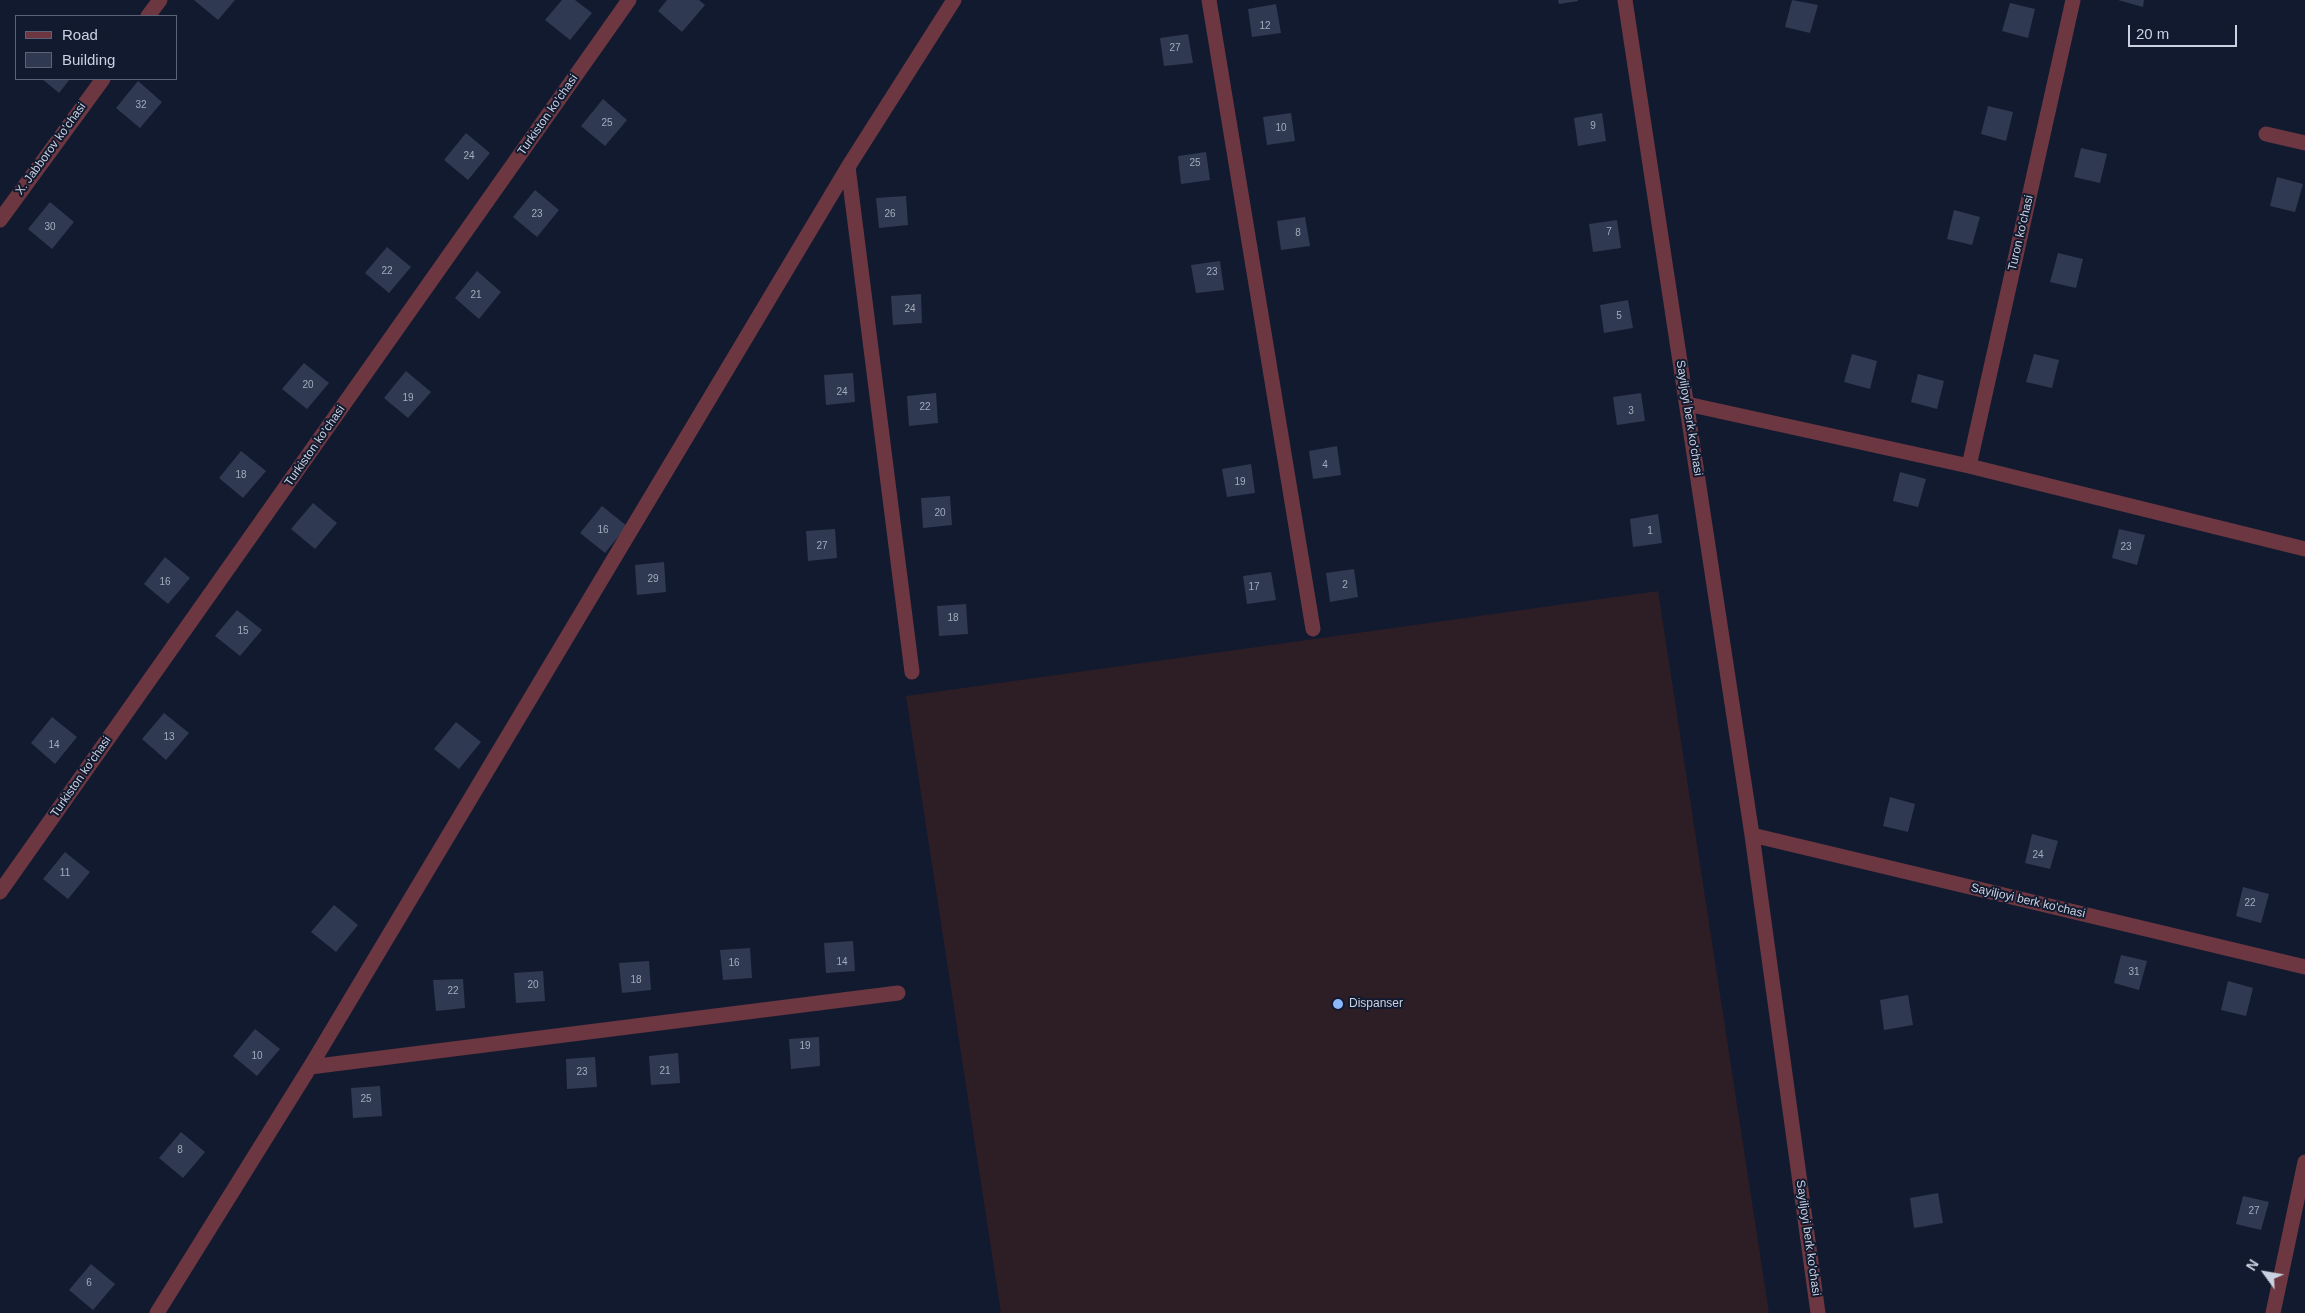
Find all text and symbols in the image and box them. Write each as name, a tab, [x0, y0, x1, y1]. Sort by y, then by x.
legend	[15, 15, 178, 80]
scale bar	[2130, 15, 2239, 47]
house number: 12	[1259, 20, 1271, 32]
text: 20 m	[2136, 25, 2169, 42]
text: Road	[62, 26, 98, 43]
house number: 27	[1169, 42, 1181, 54]
text: Building	[62, 51, 115, 68]
street label: Turkiston ko'chasi	[515, 72, 581, 158]
house number: 32	[135, 99, 147, 111]
street label: X. Jabborov ko'chasi	[13, 100, 89, 198]
house number: 25	[601, 117, 613, 129]
house number: 9	[1590, 120, 1596, 132]
house number: 10	[1275, 122, 1287, 134]
house number: 24	[463, 150, 475, 162]
house number: 25	[1189, 157, 1201, 169]
street label: Turon ko'chasi	[2005, 194, 2037, 272]
house number: 23	[531, 208, 543, 220]
house number: 26	[884, 208, 896, 220]
house number: 30	[44, 221, 56, 233]
house number: 7	[1606, 226, 1612, 238]
house number: 8	[1295, 227, 1301, 239]
house number: 22	[381, 265, 393, 277]
house number: 23	[1206, 266, 1218, 278]
house number: 21	[470, 289, 482, 301]
house number: 24	[904, 303, 916, 315]
house number: 5	[1616, 310, 1622, 322]
street label: Sayiljoyi berk ko'chasi	[1673, 359, 1705, 477]
house number: 20	[302, 379, 314, 391]
house number: 24	[836, 386, 848, 398]
house number: 19	[402, 392, 414, 404]
house number: 22	[919, 401, 931, 413]
street label: Turkiston ko'chasi	[282, 403, 348, 489]
house number: 3	[1628, 405, 1634, 417]
house number: 4	[1322, 459, 1328, 471]
house number: 18	[235, 469, 247, 481]
house number: 19	[1234, 476, 1246, 488]
house number: 20	[934, 507, 946, 519]
house number: 16	[597, 524, 609, 536]
house number: 1	[1647, 525, 1653, 537]
house number: 27	[816, 540, 828, 552]
house number: 23	[2120, 541, 2132, 553]
house number: 29	[647, 573, 659, 585]
house number: 16	[159, 576, 171, 588]
house number: 2	[1342, 579, 1348, 591]
house number: 17	[1248, 581, 1260, 593]
house number: 18	[947, 612, 959, 624]
house number: 15	[237, 625, 249, 637]
house number: 13	[163, 731, 175, 743]
street label: Turkiston ko'chasi	[48, 734, 114, 820]
house number: 14	[48, 739, 60, 751]
house number: 24	[2032, 849, 2044, 861]
house number: 11	[60, 867, 70, 879]
street label: Sayiljoyi berk ko'chasi	[1969, 881, 2087, 921]
house number: 22	[2244, 897, 2256, 909]
house number: 14	[836, 956, 848, 968]
house number: 16	[728, 957, 740, 969]
house number: 31	[2128, 966, 2140, 978]
house number: 18	[630, 974, 642, 986]
house number: 20	[527, 979, 539, 991]
house number: 22	[447, 985, 459, 997]
marker: Dispanser	[1331, 997, 1345, 1011]
place label: Dispanser	[1349, 997, 1403, 1011]
house number: 19	[799, 1040, 811, 1052]
house number: 10	[251, 1050, 263, 1062]
house number: 21	[659, 1065, 671, 1077]
house number: 23	[576, 1066, 588, 1078]
house number: 25	[360, 1093, 372, 1105]
house number: 8	[177, 1144, 183, 1156]
street label: Sayiljoyi berk ko'chasi	[1793, 1179, 1823, 1297]
house number: 27	[2248, 1205, 2260, 1217]
north arrow	[2240, 1248, 2290, 1298]
text: N	[2243, 1257, 2262, 1274]
house number: 6	[86, 1277, 92, 1289]

